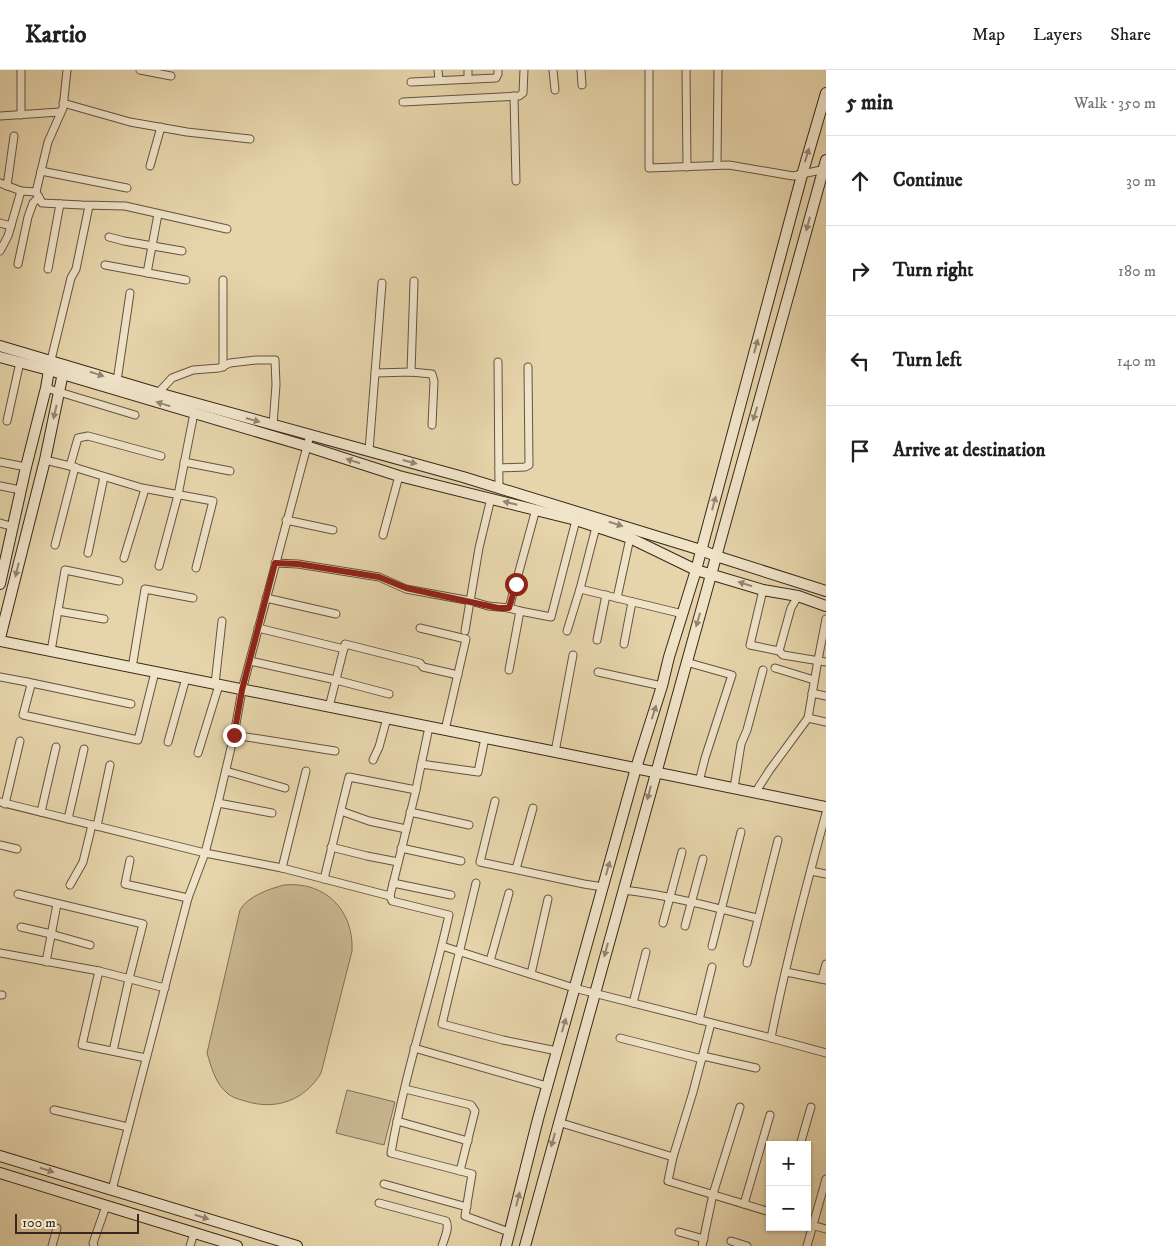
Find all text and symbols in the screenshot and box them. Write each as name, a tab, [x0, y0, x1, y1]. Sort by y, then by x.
text: Kartio	[25, 20, 87, 50]
text: Map	[972, 24, 1005, 46]
text: Layers	[1033, 24, 1082, 46]
text: Share	[1110, 24, 1151, 46]
text: 5 min	[846, 90, 893, 116]
text: Walk · 350 m	[1074, 93, 1156, 113]
one-way arrow	[804, 148, 812, 163]
icon: ahead	[846, 167, 874, 195]
text: Continue	[893, 169, 963, 192]
text: 30 m	[1126, 171, 1156, 191]
one-way arrow	[804, 216, 812, 231]
icon: right	[846, 257, 874, 285]
text: Turn right	[893, 259, 973, 282]
text: 180 m	[1118, 261, 1156, 281]
one-way arrow	[753, 339, 761, 354]
icon: left	[846, 347, 874, 375]
text: Turn left	[893, 349, 962, 372]
text: 140 m	[1117, 351, 1156, 371]
one-way arrow	[90, 371, 105, 379]
one-way arrow	[156, 400, 171, 408]
one-way arrow	[51, 404, 59, 420]
one-way arrow	[751, 407, 759, 422]
one-way arrow	[246, 416, 261, 424]
icon: arrive	[846, 437, 874, 465]
text: Arrive at destination	[893, 439, 1045, 462]
one-way arrow	[345, 456, 360, 464]
one-way arrow	[402, 459, 417, 467]
one-way arrow	[710, 495, 718, 511]
one-way arrow	[502, 499, 517, 507]
one-way arrow	[609, 520, 624, 528]
one-way arrow	[13, 562, 21, 577]
route start	[505, 573, 528, 596]
one-way arrow	[738, 580, 753, 588]
one-way arrow	[693, 613, 701, 628]
one-way arrow	[650, 705, 658, 720]
route end	[223, 724, 246, 747]
one-way arrow	[645, 786, 653, 801]
one-way arrow	[604, 861, 612, 876]
one-way arrow	[602, 942, 610, 958]
one-way arrow	[560, 1017, 568, 1032]
one-way arrow	[549, 1133, 557, 1148]
map controls	[766, 1141, 811, 1231]
button: +	[766, 1141, 811, 1186]
one-way arrow	[39, 1167, 54, 1175]
button: −	[766, 1186, 811, 1231]
one-way arrow	[514, 1191, 522, 1206]
scale bar	[15, 1211, 139, 1234]
text: 100 m	[22, 1214, 56, 1232]
one-way arrow	[195, 1214, 210, 1222]

